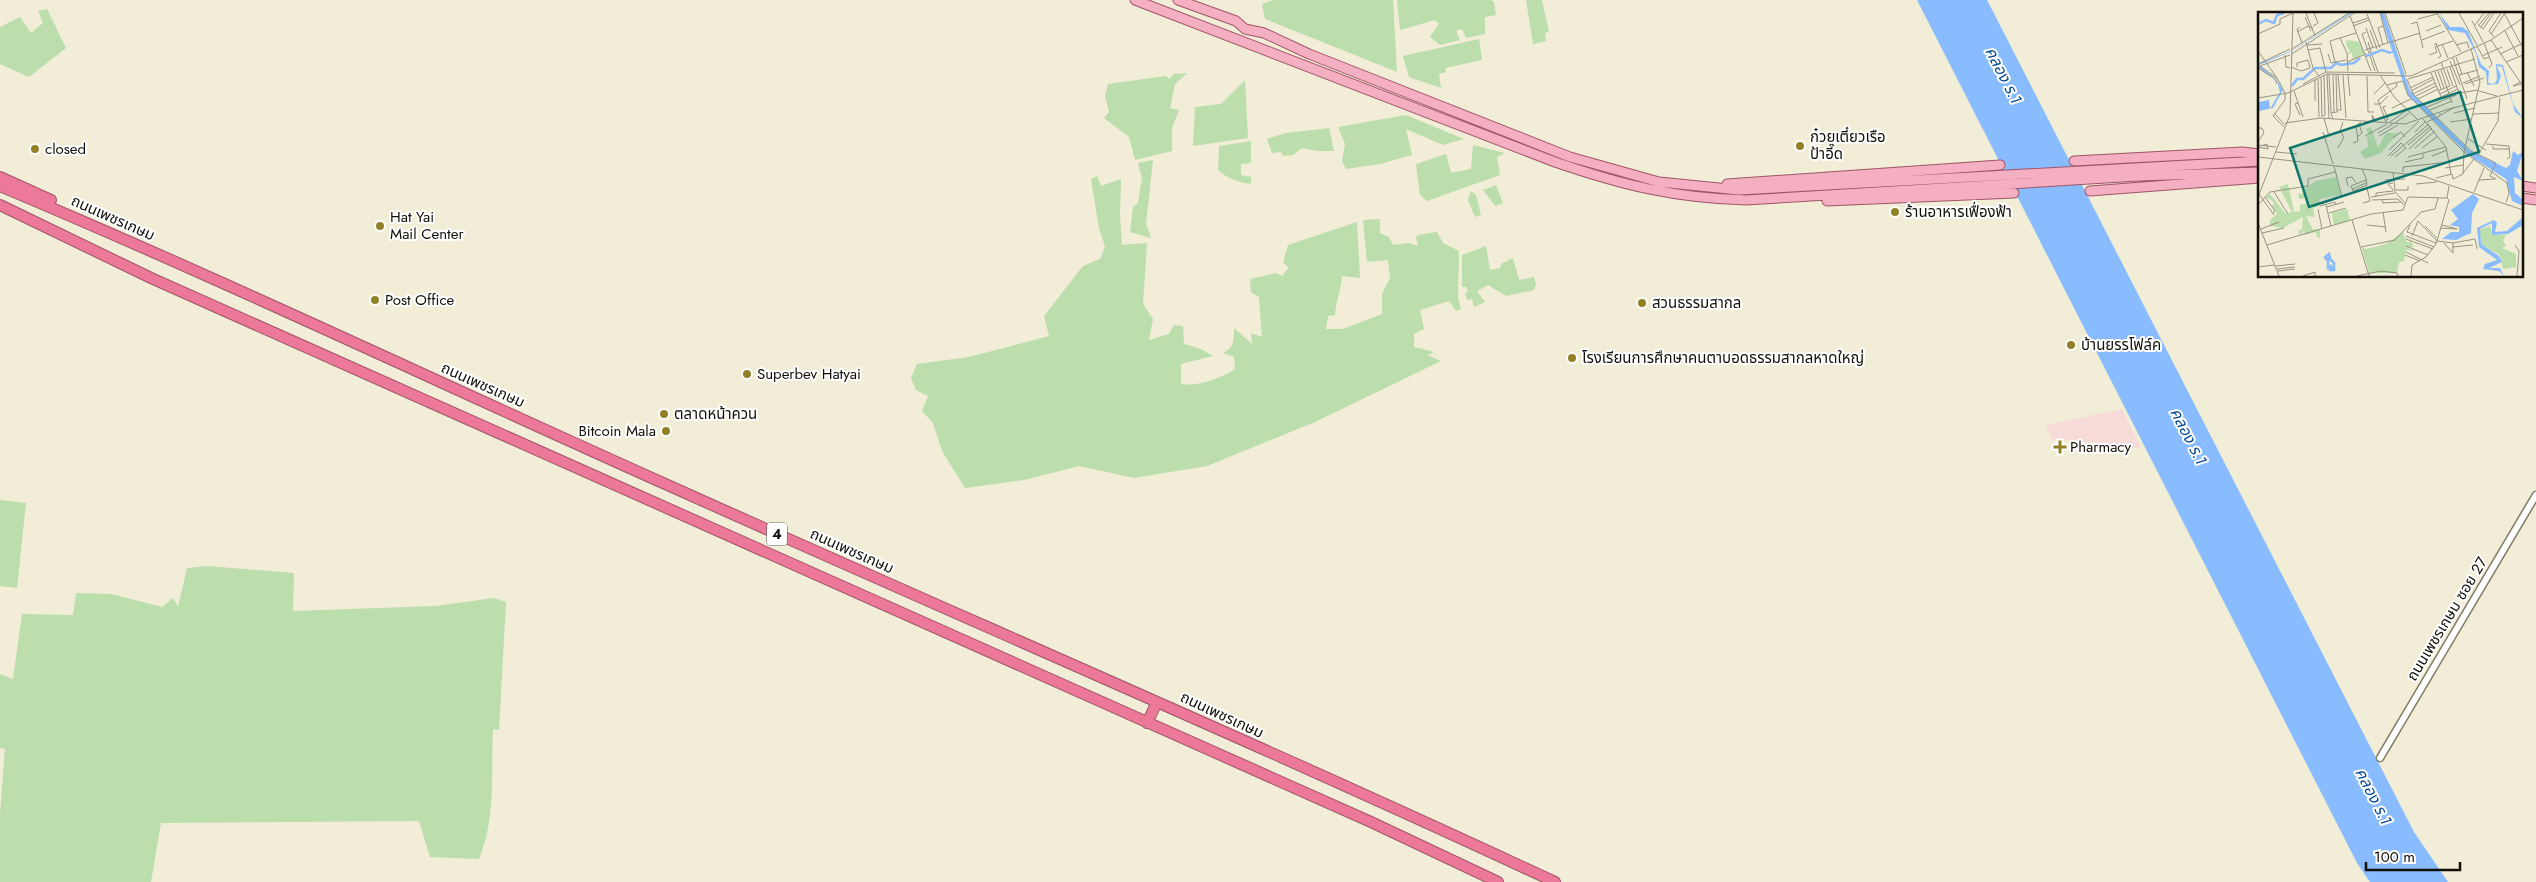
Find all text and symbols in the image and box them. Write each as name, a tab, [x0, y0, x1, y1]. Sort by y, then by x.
inset map	[2258, 12, 2524, 278]
water label: คลอง ร.1	[1979, 43, 2028, 108]
place label: ก๋วยเตี๋ยวเรือ ป้าอี๊ด	[1810, 126, 1886, 165]
place label: closed	[45, 138, 86, 160]
marker: ก๋วยเตี๋ยวเรือ ป้าอี๊ด	[1794, 140, 1806, 152]
marker: closed	[29, 143, 41, 155]
street label: ถนนเพชรเกษม	[68, 190, 158, 246]
place label: ร้านอาหารเฟื่องฟ้า	[1905, 201, 2012, 223]
place label: Hat Yai Mail Center	[390, 206, 464, 245]
marker: ร้านอาหารเฟื่องฟ้า	[1889, 206, 1901, 218]
marker: Hat Yai Mail Center	[374, 220, 386, 232]
place label: Post Office	[385, 289, 455, 311]
place label: สวนธรรมสากล	[1652, 292, 1741, 314]
marker: Post Office	[369, 294, 381, 306]
marker: สวนธรรมสากล	[1636, 297, 1648, 309]
place label: บ้านยรรโฟล์ค	[2081, 334, 2161, 356]
marker: บ้านยรรโฟล์ค	[2065, 339, 2077, 351]
place label: โรงเรียนการศึกษาคนตาบอดธรรมสากลหาดใหญ่	[1582, 347, 1864, 369]
marker: โรงเรียนการศึกษาคนตาบอดธรรมสากลหาดใหญ่	[1566, 352, 1578, 364]
street label: ถนนเพชรเกษม	[438, 357, 528, 413]
place label: Superbev Hatyai	[757, 363, 861, 385]
marker: Superbev Hatyai	[741, 368, 753, 380]
place label: ตลาดหน้าควน	[674, 403, 757, 425]
water label: คลอง ร.1	[2164, 404, 2213, 469]
marker: ตลาดหน้าควน	[658, 408, 670, 420]
place label: Bitcoin Mala	[578, 420, 656, 442]
marker: Bitcoin Mala	[660, 425, 672, 437]
place label: Pharmacy	[2070, 436, 2132, 458]
marker: Pharmacy	[2054, 441, 2066, 453]
road number: 4	[767, 522, 787, 546]
street label: ถนนเพชรเกษม	[807, 523, 897, 579]
street label: ถนนเพชรเกษม ซอย 27	[2401, 553, 2493, 685]
street label: ถนนเพชรเกษม	[1177, 686, 1267, 744]
water label: คลอง ร.1	[2349, 764, 2398, 829]
scale bar	[2366, 840, 2460, 872]
text: 100 m	[2374, 846, 2415, 868]

